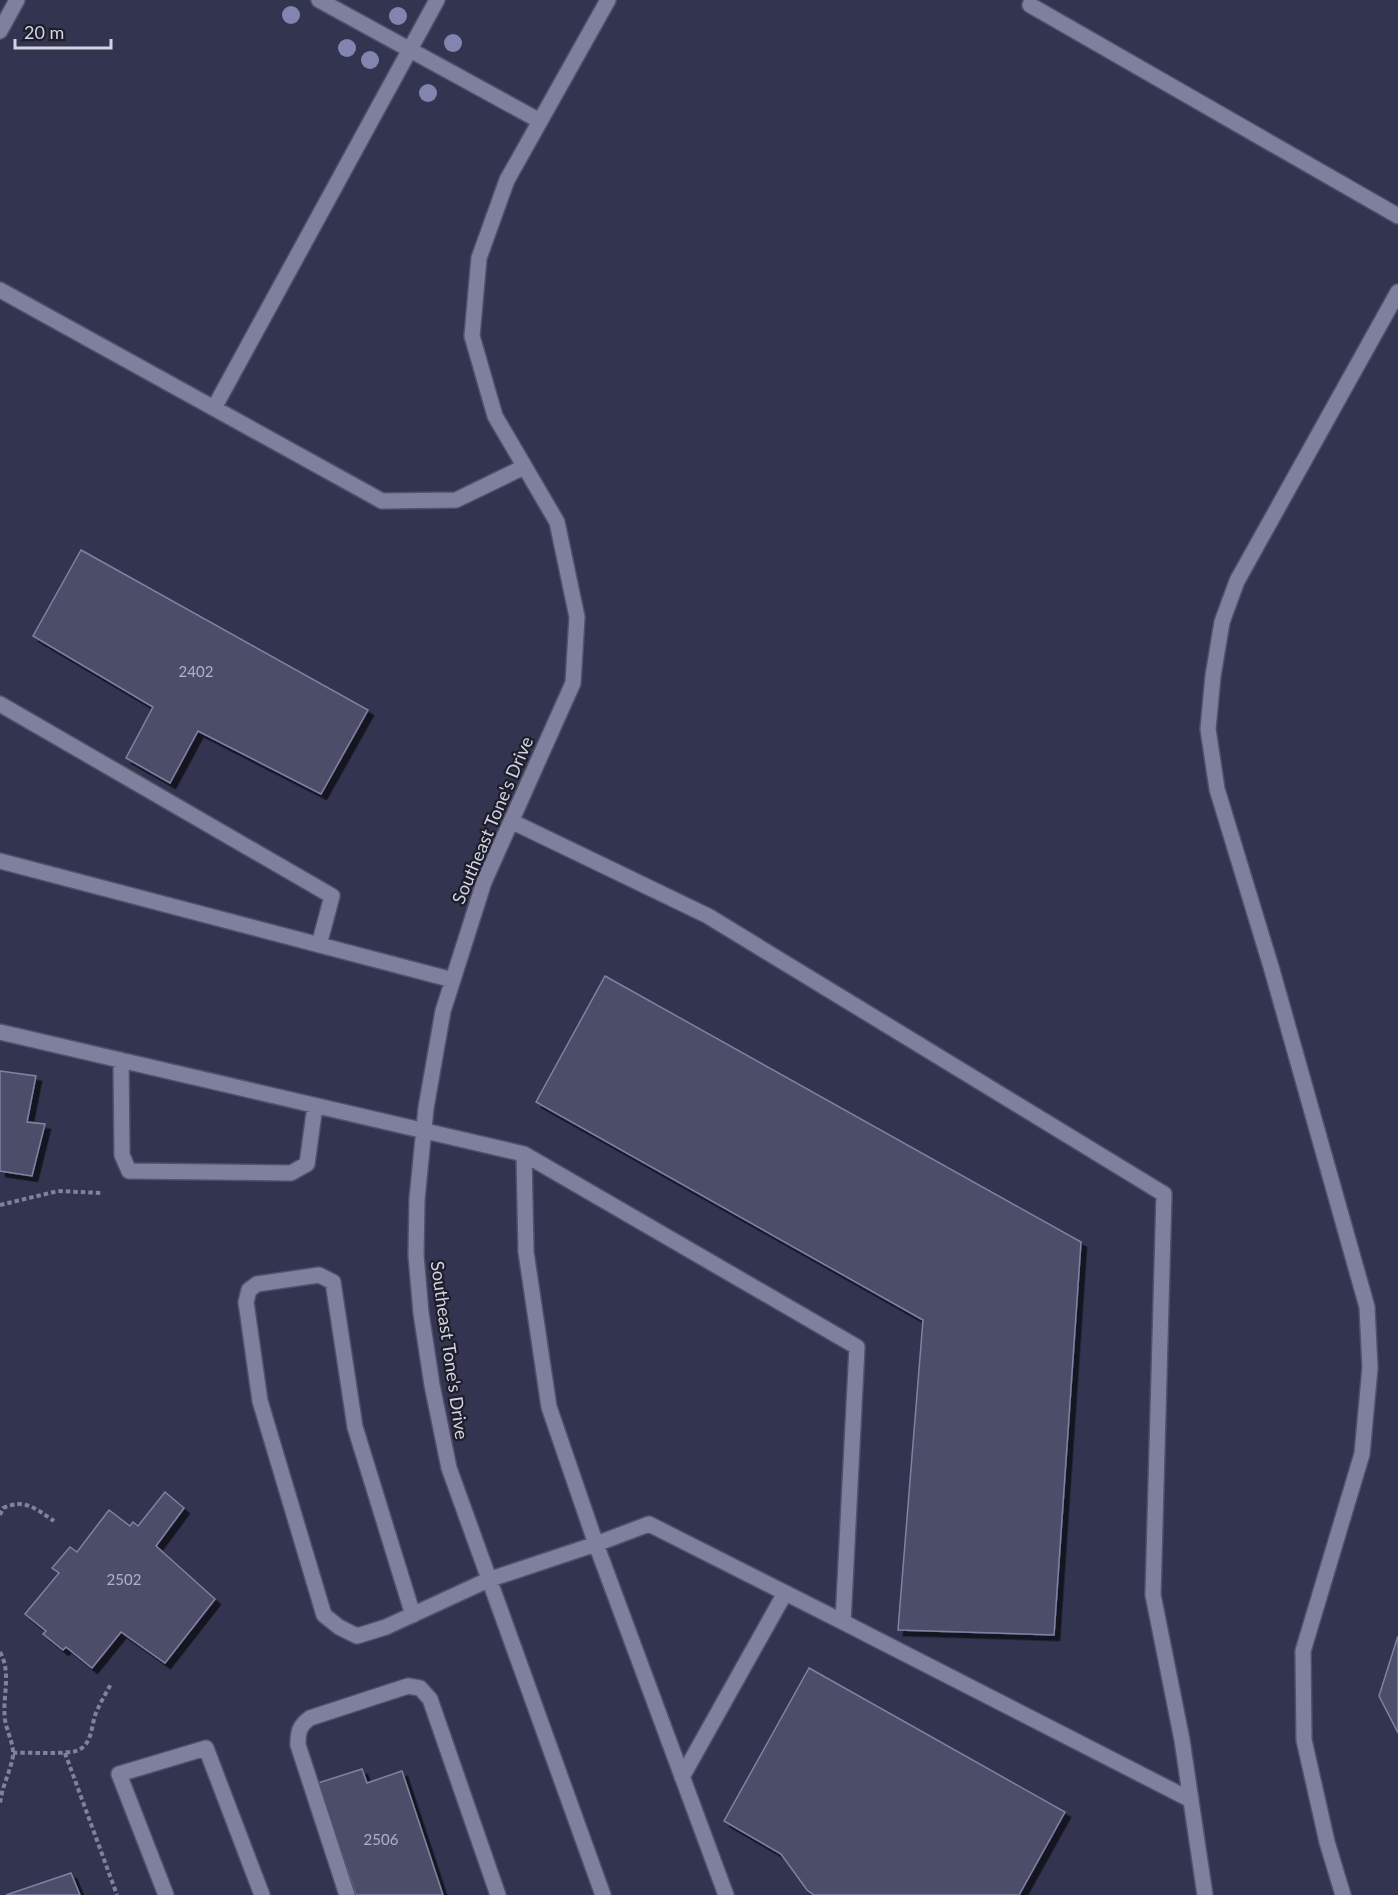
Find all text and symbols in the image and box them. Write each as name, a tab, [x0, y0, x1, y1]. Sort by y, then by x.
scale bar	[15, 12, 111, 50]
text: 20 m	[24, 21, 64, 43]
house number: 2402	[179, 662, 213, 680]
street label: Southeast Tone's Drive	[447, 733, 537, 907]
street label: Southeast Tone's Drive	[427, 1259, 473, 1441]
house number: 2502	[107, 1570, 141, 1588]
house number: 2506	[364, 1830, 399, 1848]

